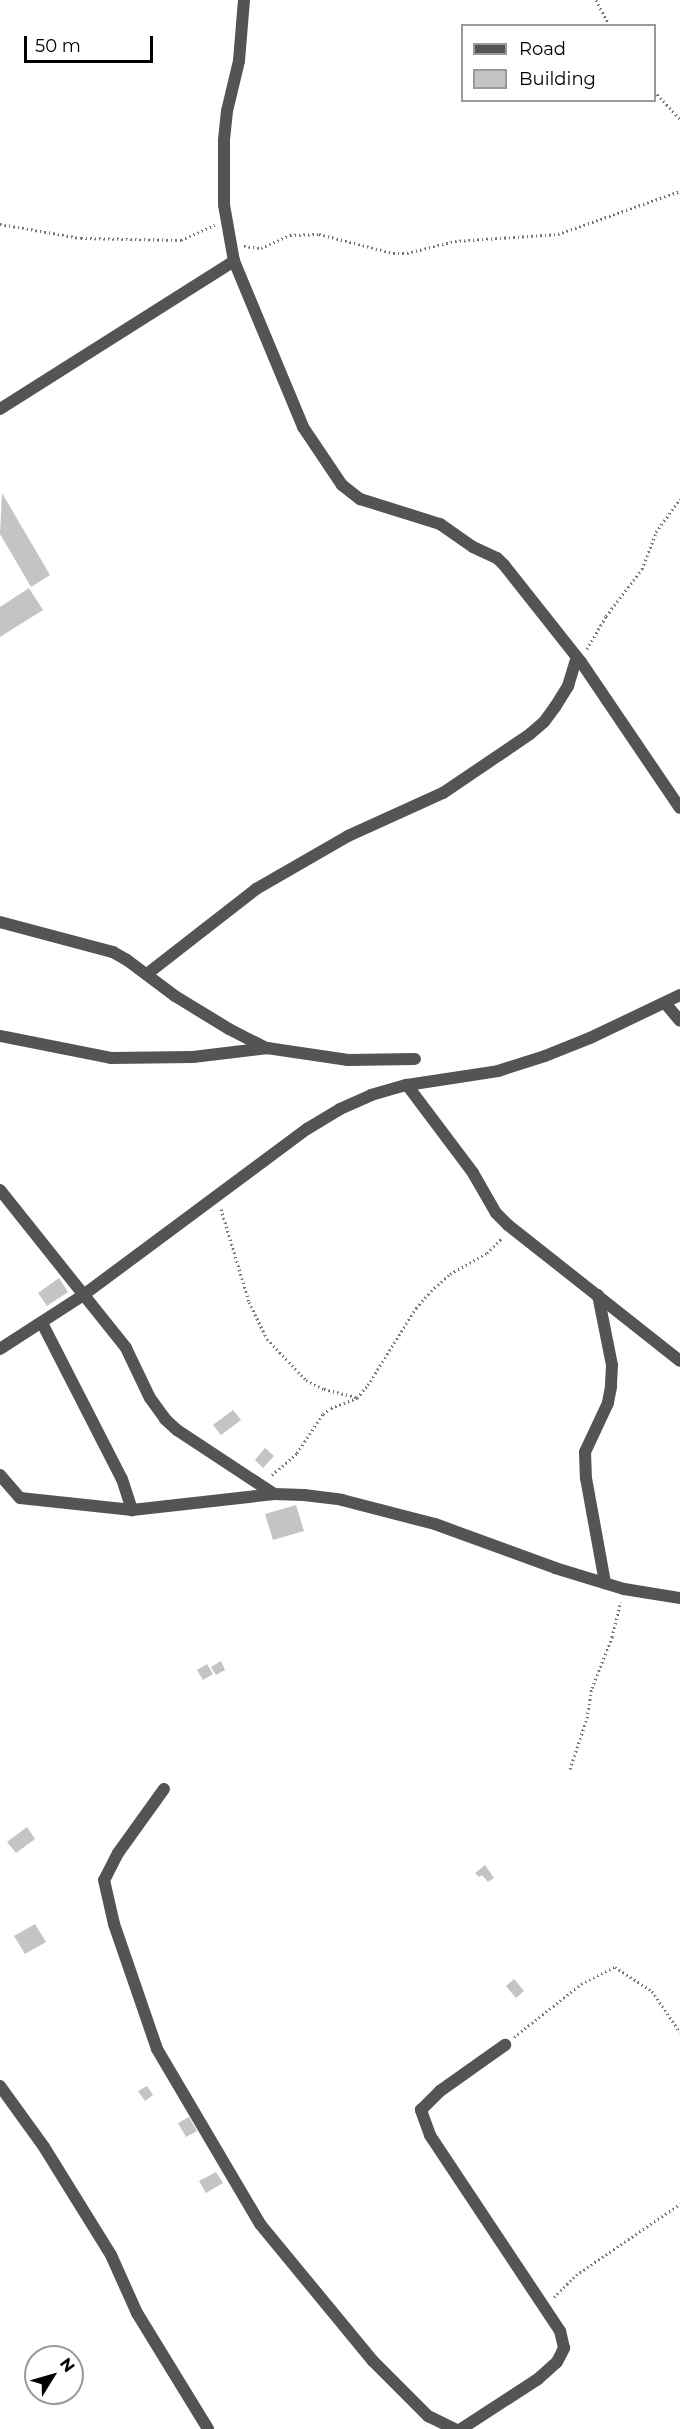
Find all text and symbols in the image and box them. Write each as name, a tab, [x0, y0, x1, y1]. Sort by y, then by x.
scale bar	[27, 24, 156, 62]
legend	[461, 24, 656, 102]
text: 50 m	[35, 35, 81, 57]
text: Road	[519, 38, 566, 60]
text: Building	[519, 68, 596, 90]
north arrow	[24, 2345, 84, 2405]
text: N	[56, 2354, 79, 2376]

